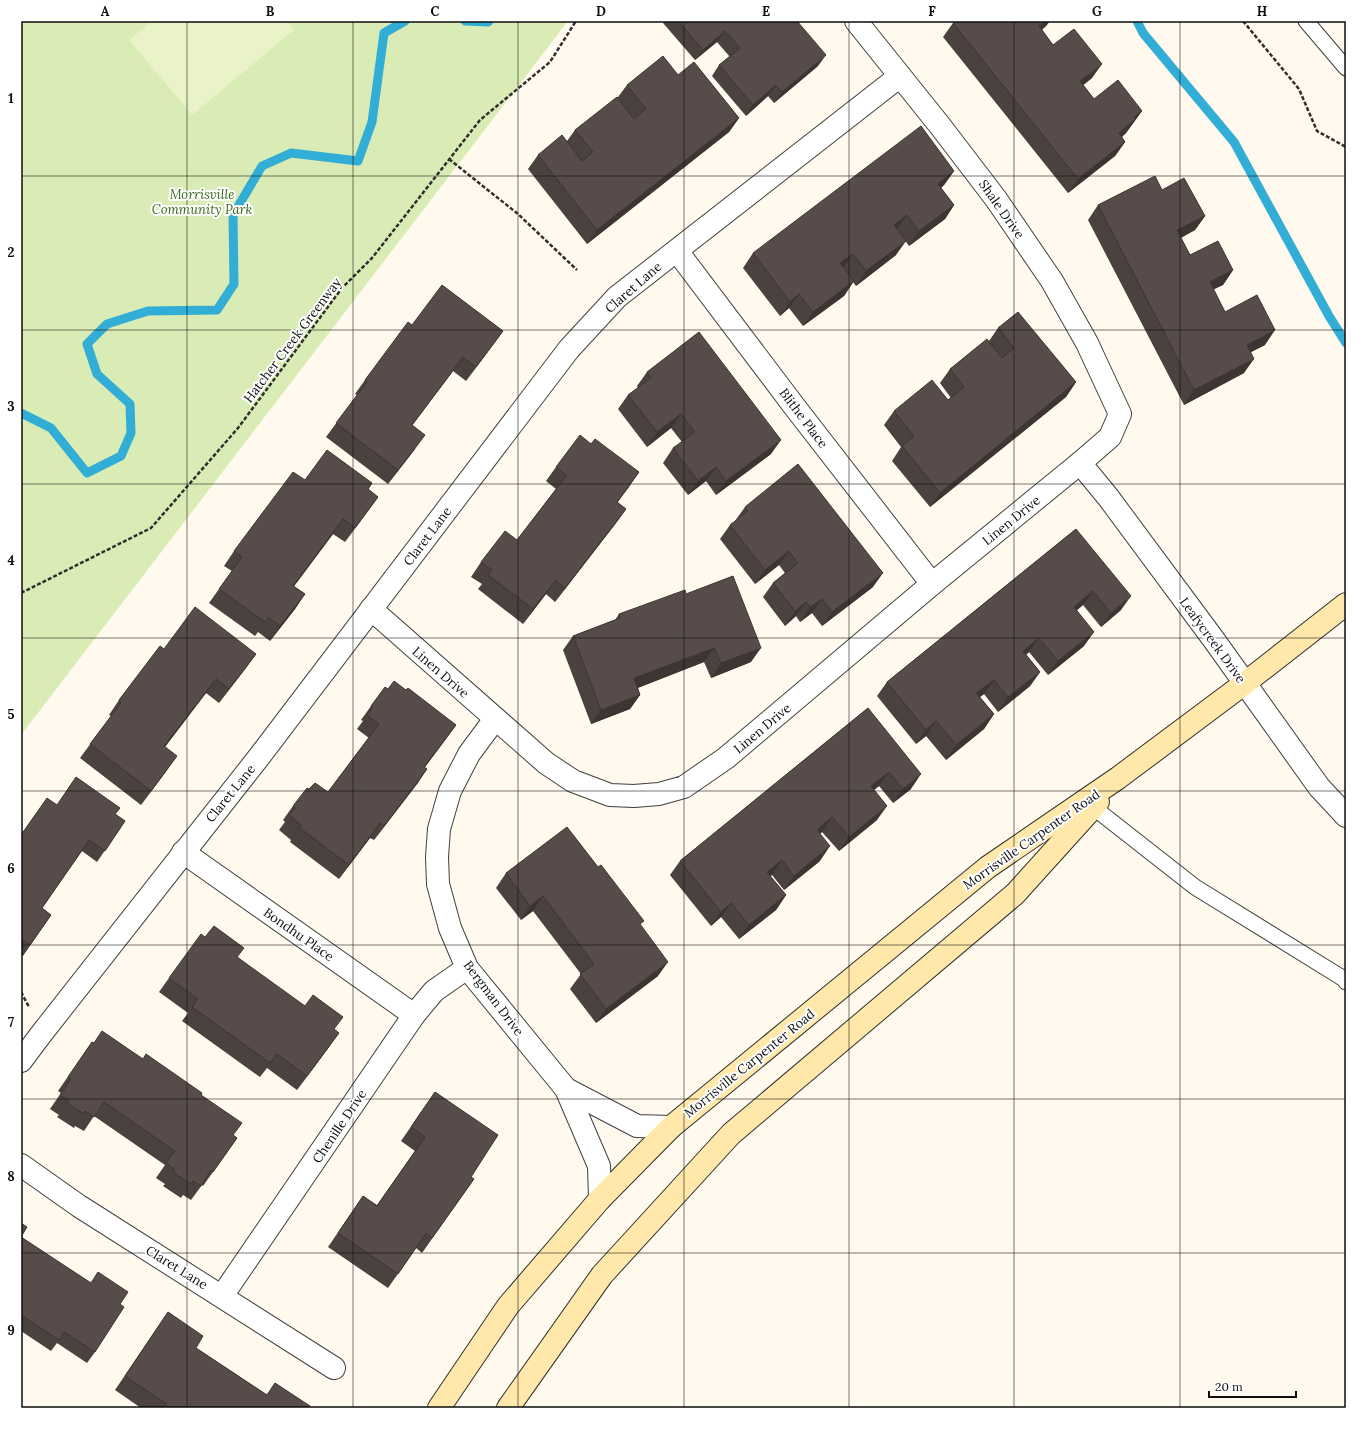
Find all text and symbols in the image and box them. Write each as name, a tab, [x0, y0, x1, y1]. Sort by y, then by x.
text: A	[101, 3, 110, 20]
text: B	[266, 3, 275, 20]
text: C	[431, 3, 440, 20]
text: D	[596, 3, 606, 20]
text: E	[762, 3, 770, 20]
text: F	[928, 3, 936, 20]
text: G	[1092, 3, 1102, 20]
text: H	[1257, 3, 1267, 20]
text: 1	[8, 90, 14, 107]
street label: Shale Drive	[975, 176, 1028, 242]
park label: Morrisville Community Park	[152, 186, 252, 218]
text: 2	[8, 244, 15, 261]
street label: Claret Lane	[601, 258, 665, 317]
street label: Hatcher Creek Greenway	[240, 274, 345, 406]
street label: Blithe Place	[776, 385, 832, 452]
text: 3	[7, 398, 15, 415]
street label: Linen Drive	[979, 492, 1044, 549]
street label: Claret Lane	[400, 503, 455, 569]
text: 4	[7, 552, 15, 569]
street label: Leafycreek Drive	[1176, 594, 1249, 687]
street label: Linen Drive	[409, 643, 473, 702]
street label: Linen Drive	[730, 699, 795, 757]
text: 5	[7, 706, 15, 723]
street label: Claret Lane	[202, 761, 259, 826]
street label: Morrisville Carpenter Road	[959, 785, 1103, 893]
text: 6	[7, 860, 15, 877]
street label: Bondhu Place	[260, 904, 337, 965]
street label: Bergman Drive	[460, 957, 527, 1039]
street label: Morrisville Carpenter Road	[680, 1005, 818, 1121]
text: 7	[8, 1014, 14, 1031]
street label: Chenille Drive	[308, 1086, 370, 1166]
text: 8	[7, 1168, 15, 1185]
street label: Claret Lane	[143, 1242, 211, 1293]
text: 9	[7, 1322, 15, 1339]
scale bar	[1209, 1373, 1296, 1399]
text: 20 m	[1215, 1379, 1243, 1394]

